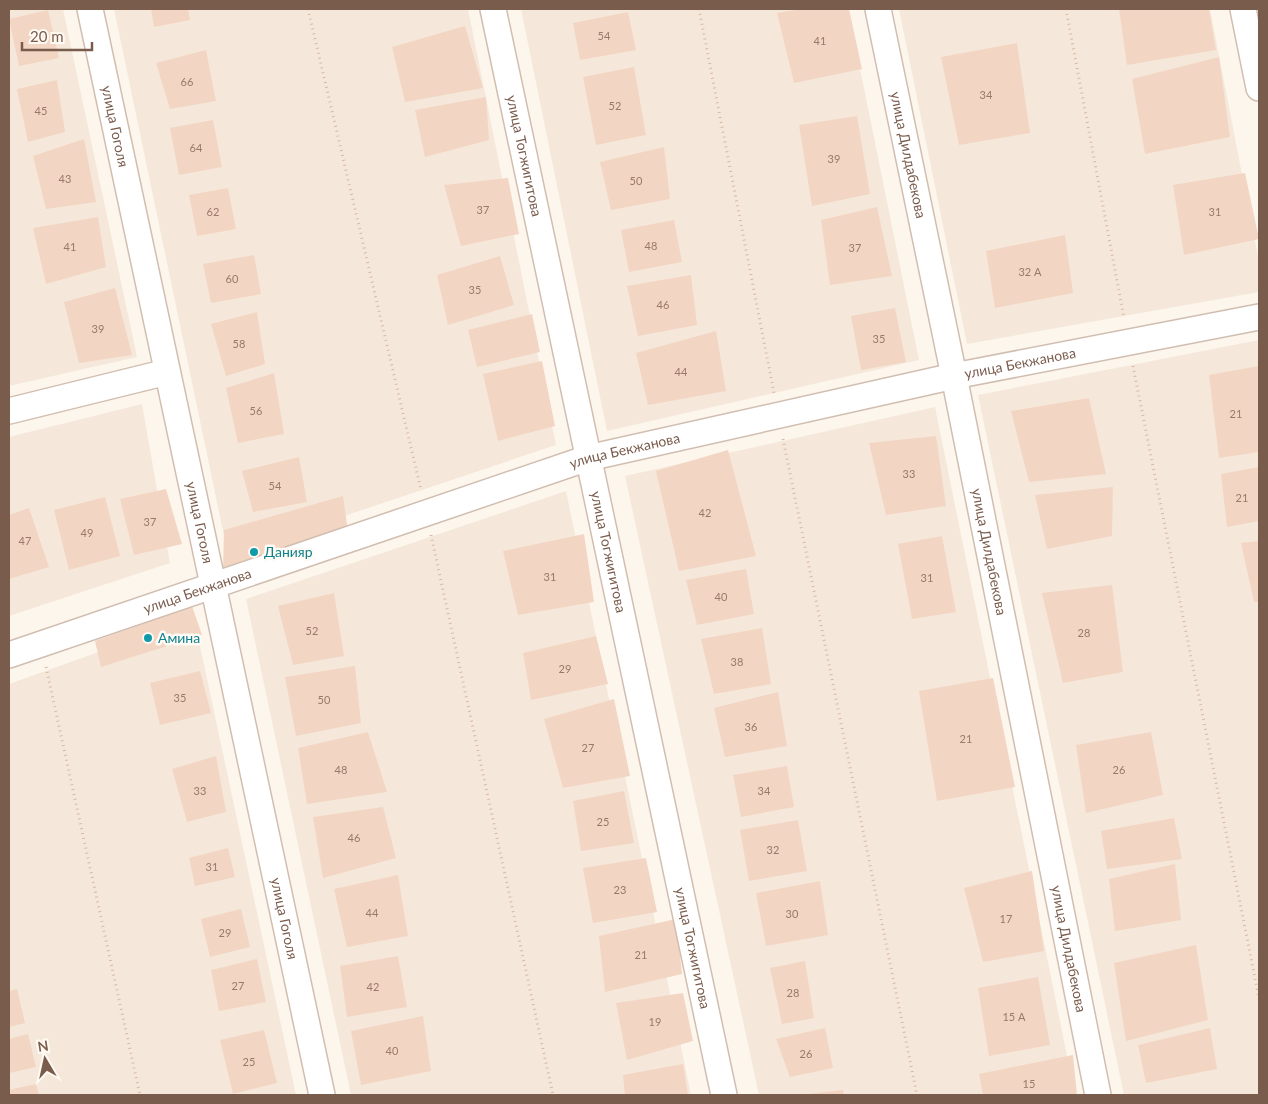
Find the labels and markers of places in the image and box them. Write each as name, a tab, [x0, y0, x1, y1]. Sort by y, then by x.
place label: Данияр	[264, 543, 313, 560]
marker: Данияр	[248, 546, 260, 558]
place label: Амина	[158, 629, 200, 646]
marker: Амина	[142, 632, 154, 644]

